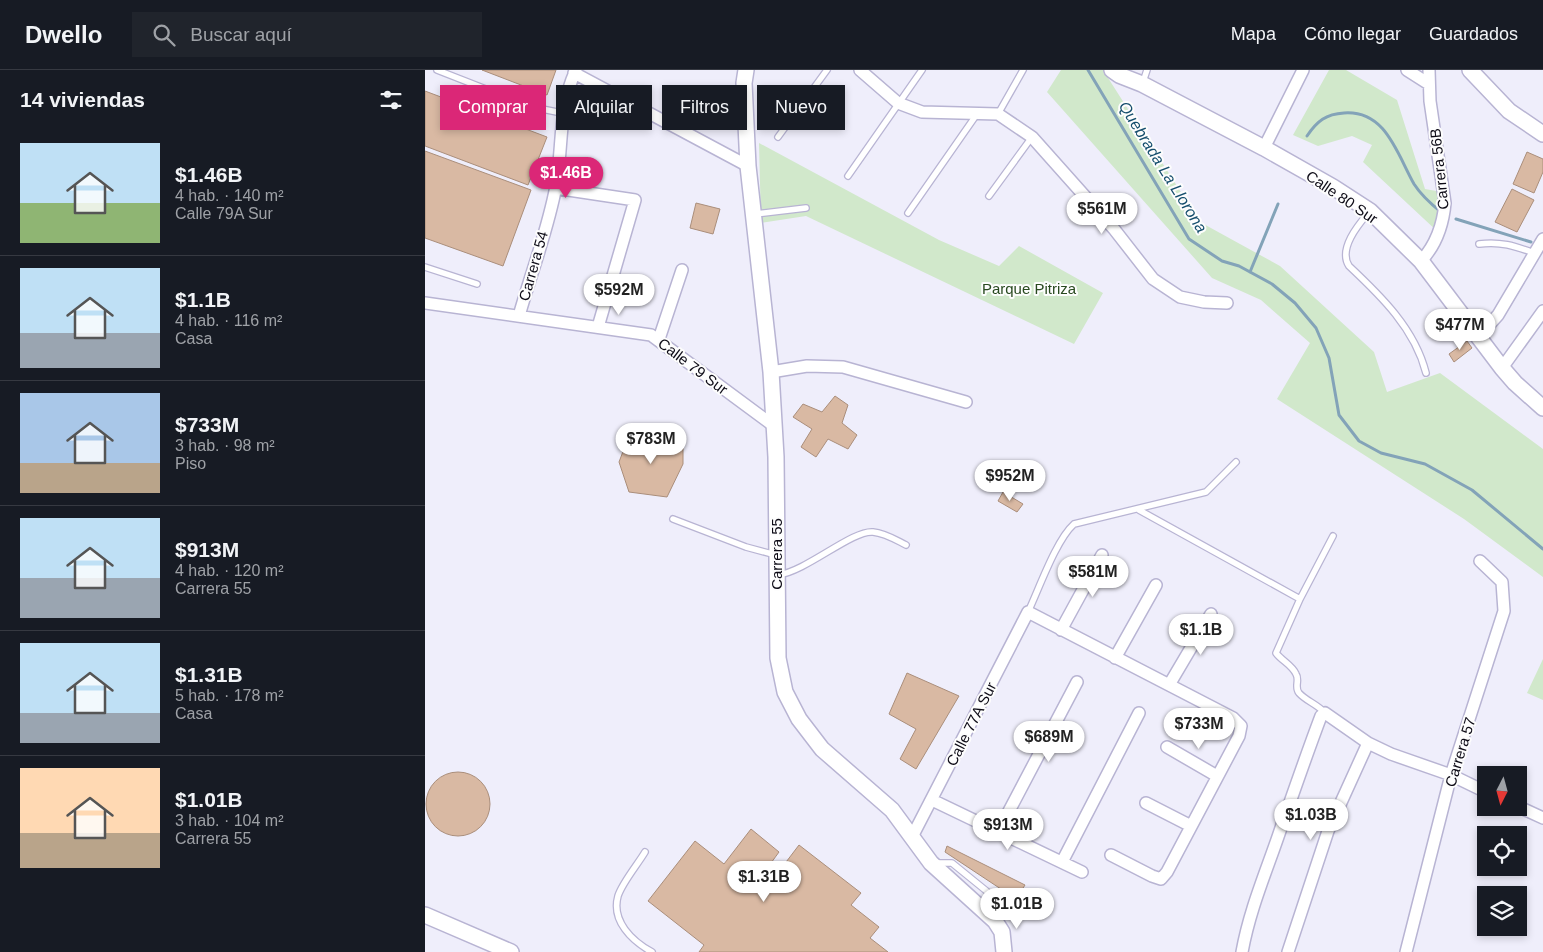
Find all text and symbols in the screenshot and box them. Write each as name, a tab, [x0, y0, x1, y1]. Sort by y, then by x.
search box	[132, 12, 482, 57]
text: Dwello	[25, 21, 102, 48]
icon: search	[150, 21, 178, 49]
text: Buscar aquí	[190, 24, 292, 45]
text: Mapa	[1231, 24, 1276, 44]
text: Cómo llegar	[1304, 24, 1401, 44]
text: Guardados	[1429, 24, 1518, 44]
chip: Comprar	[440, 85, 546, 130]
chip: Alquilar	[556, 85, 652, 130]
chip: Filtros	[662, 85, 747, 130]
chip: Nuevo	[757, 85, 845, 130]
icon: filters	[377, 86, 405, 114]
text: 14 viviendas	[20, 88, 145, 111]
water label: Quebrada La Llorona	[1116, 98, 1210, 236]
street label: Carrera 56B	[1426, 127, 1452, 211]
pin: $1.46B	[525, 156, 607, 199]
icon: home	[60, 163, 120, 223]
text: $1.46B	[175, 163, 243, 186]
text: $1.46B	[540, 164, 592, 181]
street label: Calle 80 Sur	[1303, 167, 1381, 227]
text: 4 hab. · 140 m²	[175, 187, 284, 204]
pin: $561M	[1067, 192, 1137, 235]
text: $561M	[1078, 200, 1126, 217]
text: Calle 79A Sur	[175, 205, 273, 222]
street label: Carrera 54	[515, 229, 551, 303]
pin: $592M	[584, 274, 654, 316]
park label: Parque Pitriza	[982, 280, 1077, 297]
text: $592M	[595, 281, 643, 298]
icon: home	[60, 288, 120, 348]
text: $1.1B	[175, 288, 231, 311]
pin: $477M	[1425, 308, 1495, 351]
text: 4 hab. · 116 m²	[175, 312, 282, 329]
text: $477M	[1436, 316, 1484, 333]
text: Casa	[175, 330, 212, 347]
street label: Calle 79 Sur	[655, 334, 731, 398]
icon: home	[60, 413, 120, 473]
text: $733M	[175, 413, 239, 436]
pin: $783M	[616, 422, 686, 465]
text: $783M	[627, 430, 675, 447]
text: 3 hab. · 98 m²	[175, 437, 275, 454]
text: Piso	[175, 455, 206, 472]
pin: $952M	[975, 460, 1045, 502]
text: $952M	[986, 467, 1034, 484]
street label: Carrera 55	[768, 518, 785, 590]
icon: home	[60, 538, 120, 598]
text: $913M	[175, 538, 239, 561]
pin: $581M	[1058, 556, 1128, 598]
text: 4 hab. · 120 m²	[175, 562, 284, 579]
text: $581M	[1069, 563, 1117, 580]
text: Carrera 55	[175, 580, 251, 597]
pin: $1.1B	[1166, 614, 1236, 656]
text: $1.1B	[1180, 621, 1222, 638]
icon: home	[60, 663, 120, 723]
text: $1.31B	[175, 663, 243, 686]
street label: Calle 77A Sur	[943, 679, 999, 769]
text: 5 hab. · 178 m²	[175, 687, 284, 704]
text: Casa	[175, 705, 212, 722]
pin: $733M	[1164, 708, 1234, 750]
text: $733M	[1175, 715, 1223, 732]
street label: Carrera 57	[1441, 715, 1479, 789]
pin: $689M	[1014, 720, 1084, 763]
text: $689M	[1025, 728, 1073, 745]
north arrow	[1477, 766, 1527, 816]
map controls	[1477, 766, 1527, 936]
icon: home	[60, 788, 120, 848]
text: $1.01B	[175, 788, 243, 811]
pin: $1.03B	[1270, 798, 1352, 841]
text: $1.03B	[1285, 806, 1337, 823]
pin: $913M	[973, 808, 1043, 851]
text: 3 hab. · 104 m²	[175, 812, 284, 829]
text: $913M	[984, 816, 1032, 833]
button: locate	[1477, 826, 1527, 876]
text: Carrera 55	[175, 830, 251, 847]
pin: $1.31B	[723, 860, 805, 903]
text: $1.31B	[738, 868, 790, 885]
button: layers	[1477, 886, 1527, 936]
pin: $1.01B	[976, 888, 1058, 930]
text: $1.01B	[991, 895, 1043, 912]

